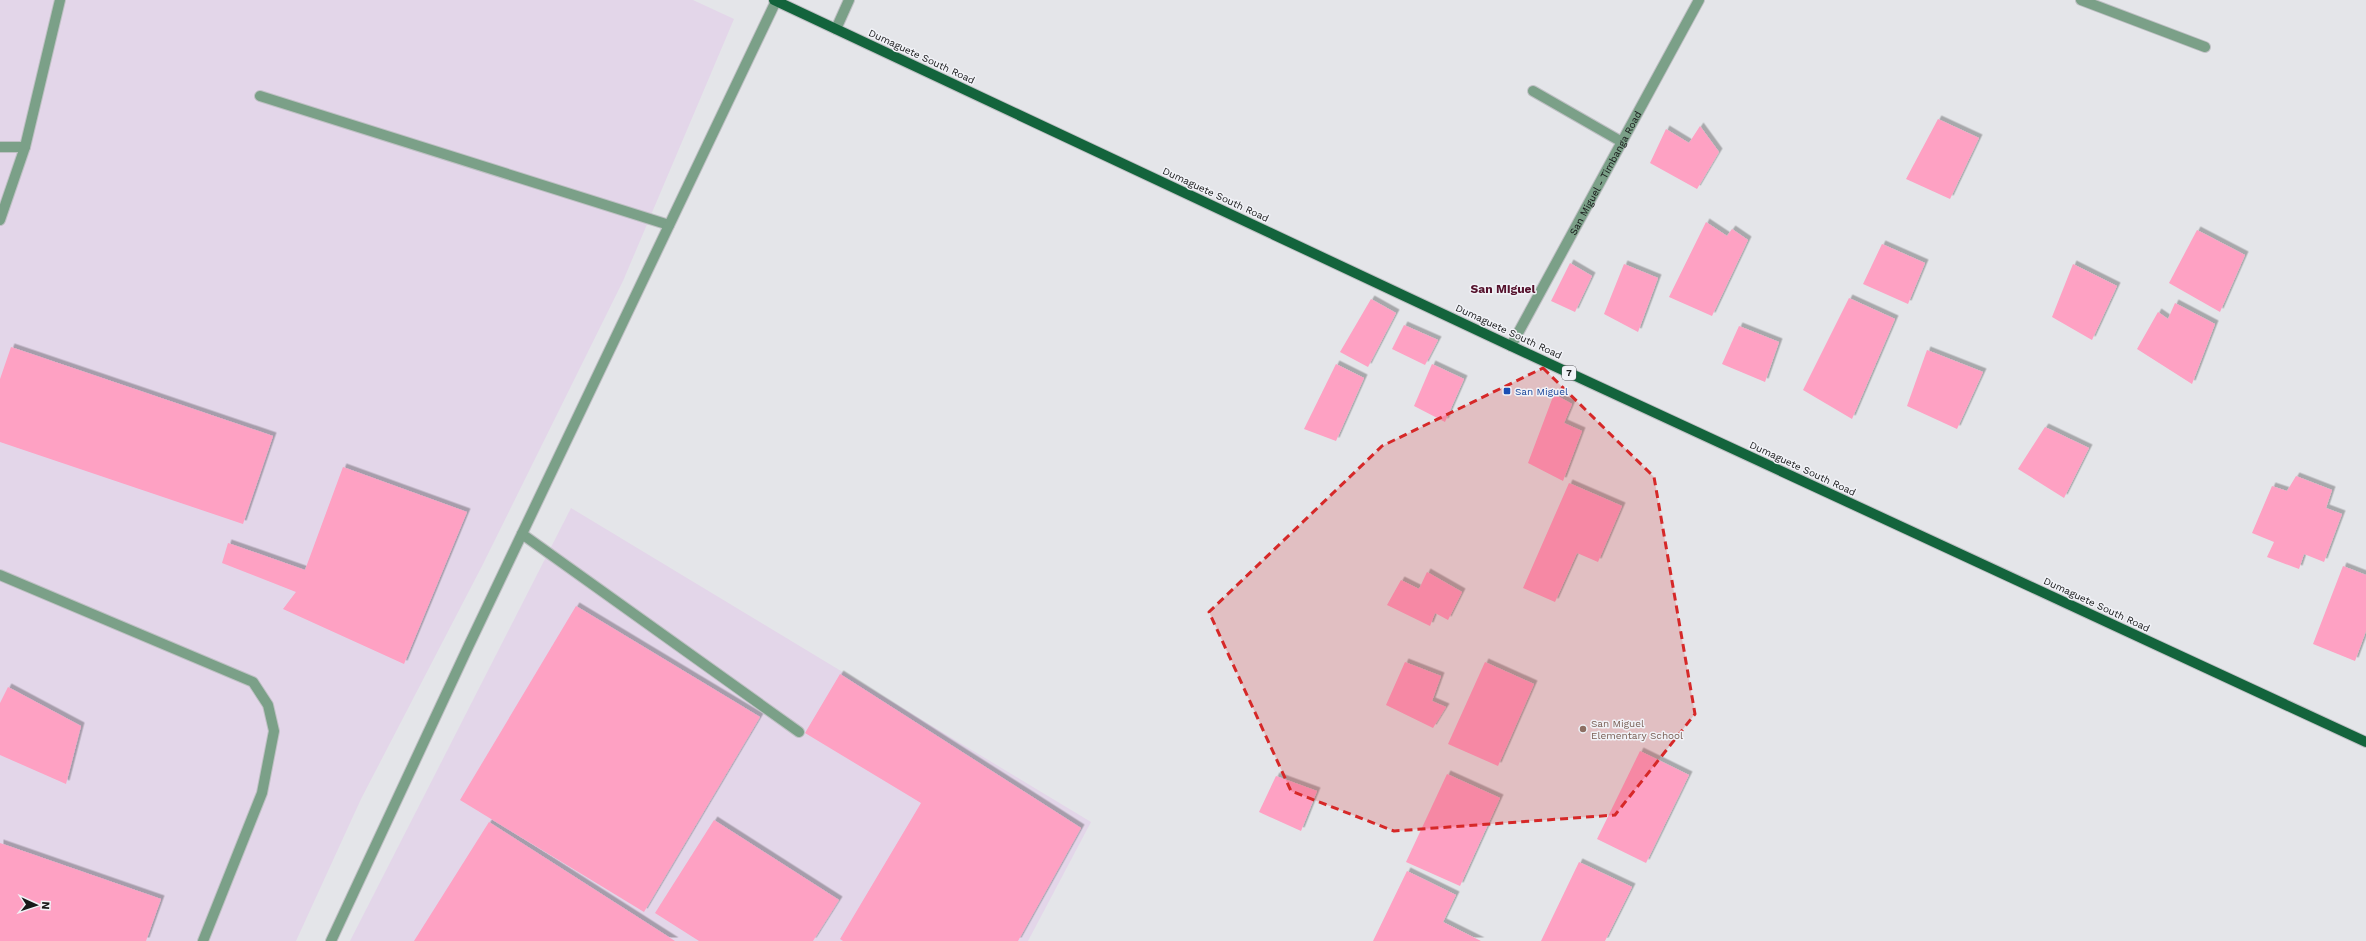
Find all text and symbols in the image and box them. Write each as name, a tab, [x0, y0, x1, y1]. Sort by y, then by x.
street label: Dumaguete South Road	[867, 27, 977, 86]
street label: San Miguel - Timbanga Road	[1567, 109, 1644, 237]
street label: Dumaguete South Road	[1161, 165, 1271, 224]
district label: San Miguel	[1471, 282, 1536, 296]
street label: Dumaguete South Road	[1454, 302, 1564, 361]
road number: 7	[1562, 366, 1576, 380]
marker: San Miguel	[1502, 386, 1512, 396]
place label: San Miguel	[1515, 386, 1568, 397]
street label: Dumaguete South Road	[1748, 439, 1858, 498]
street label: Dumaguete South Road	[2042, 575, 2152, 634]
place label: San Miguel Elementary School	[1591, 718, 1683, 741]
marker: San Miguel Elementary School	[1578, 724, 1588, 734]
north arrow	[16, 885, 56, 925]
text: N	[39, 901, 52, 910]

